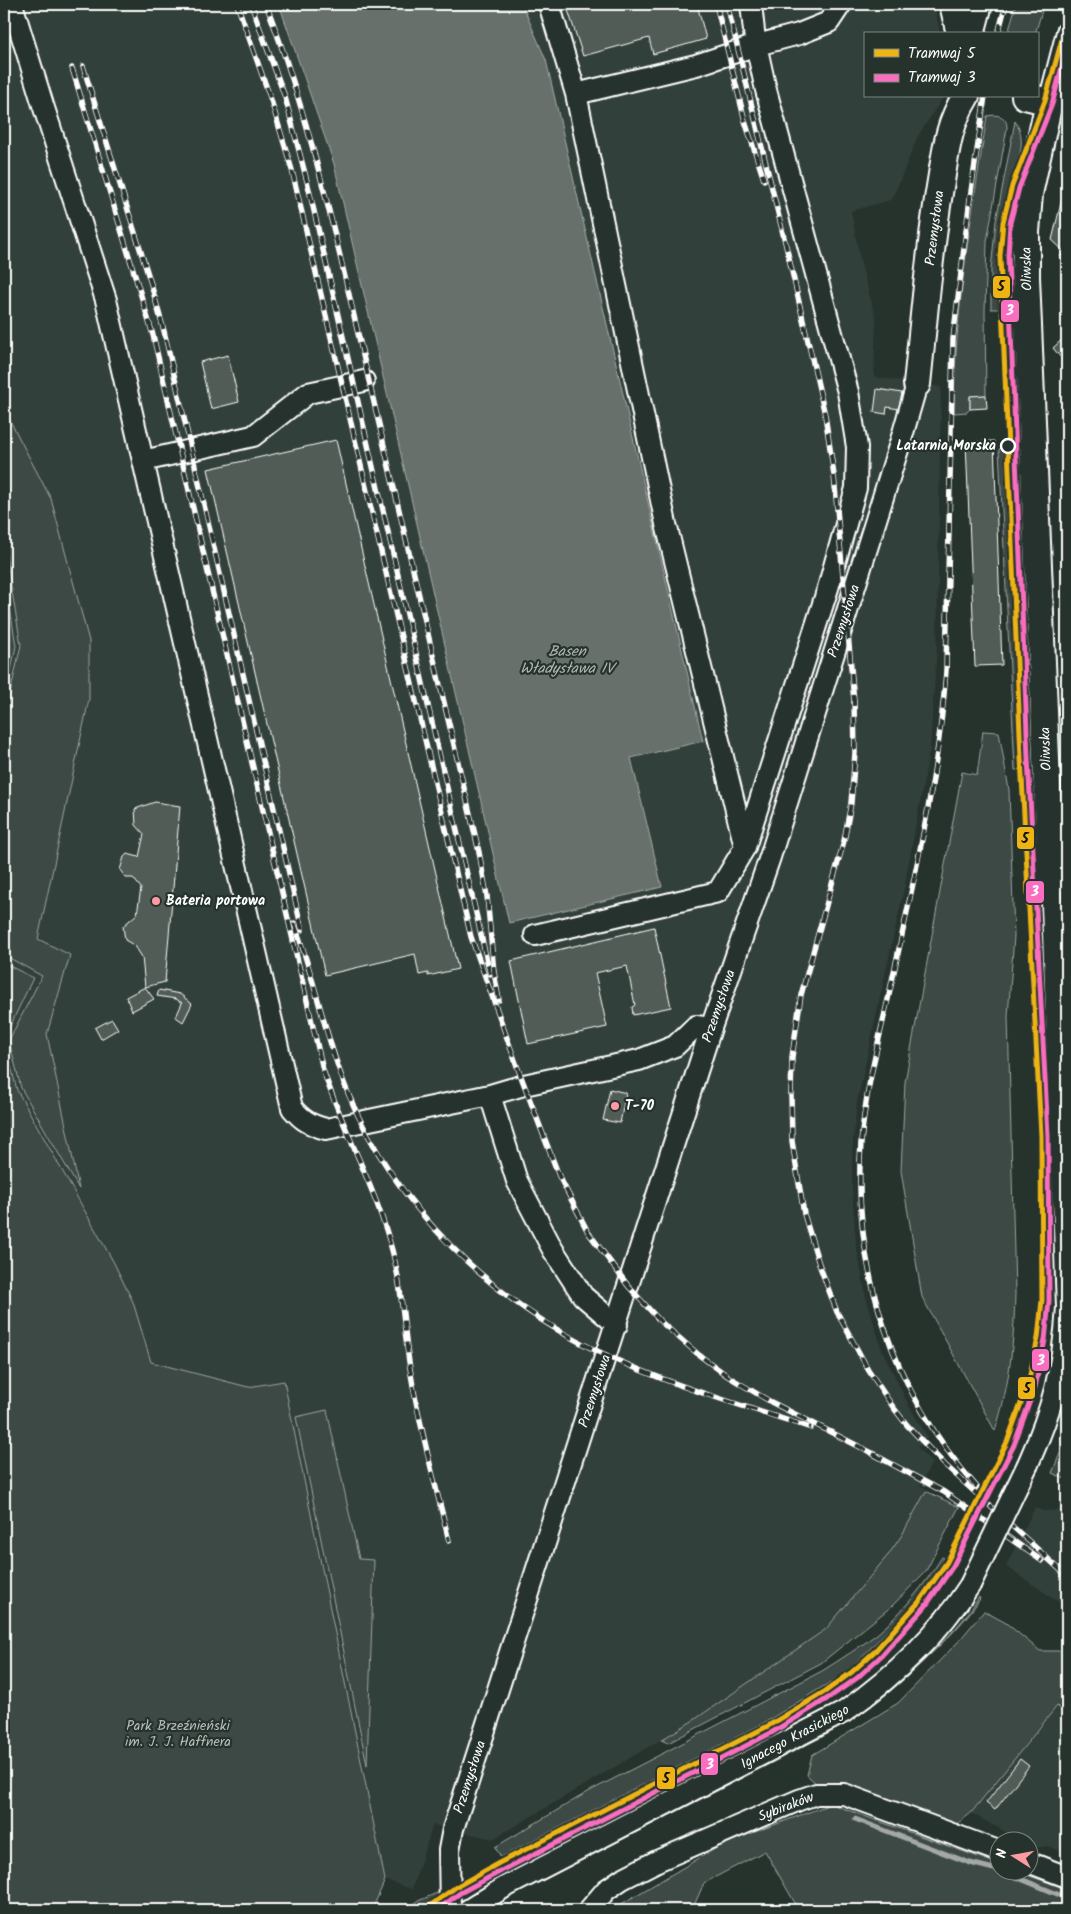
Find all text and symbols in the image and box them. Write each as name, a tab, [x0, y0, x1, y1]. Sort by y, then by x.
legend	[864, 32, 1038, 98]
text: Tramwaj 5	[908, 42, 976, 66]
text: Tramwaj 3	[908, 66, 976, 90]
street label: Przemysłowa	[919, 189, 951, 267]
street label: Oliwska	[1016, 247, 1038, 291]
line badge: 5	[992, 275, 1011, 299]
text: 5	[996, 276, 1006, 298]
line badge: 3	[1000, 299, 1020, 323]
text: 3	[1005, 300, 1014, 322]
place label: Latarnia Morska	[896, 435, 996, 457]
marker: Latarnia Morska	[1000, 438, 1016, 454]
street label: Przemysłowa	[822, 582, 866, 660]
water label: Basen Władysława IV	[520, 640, 618, 681]
street label: Oliwska	[1034, 727, 1058, 771]
line badge: 5	[1016, 826, 1035, 850]
text: 5	[1020, 828, 1030, 850]
line badge: 3	[1025, 880, 1045, 904]
text: 3	[1030, 881, 1039, 903]
place label: Bateria portowa	[166, 890, 265, 912]
marker: Bateria portowa	[150, 895, 162, 907]
street label: Przemysłowa	[696, 967, 742, 1045]
place label: T-70	[625, 1095, 655, 1117]
marker: T-70	[609, 1100, 621, 1112]
line badge: 3	[1031, 1348, 1050, 1372]
text: 3	[1036, 1350, 1045, 1372]
street label: Przemysłowa	[573, 1352, 617, 1430]
line badge: 5	[1017, 1376, 1036, 1400]
text: 5	[1022, 1378, 1032, 1400]
street label: Ignacego Krasickiego	[737, 1699, 853, 1775]
park label: Park Brzeźnieński im. J. J. Haffnera	[125, 1715, 231, 1753]
street label: Przemysłowa	[448, 1738, 492, 1816]
line badge: 3	[700, 1752, 719, 1776]
text: 3	[705, 1754, 714, 1776]
line badge: 5	[656, 1766, 676, 1790]
text: 5	[661, 1768, 671, 1790]
street label: Sybiraków	[755, 1786, 818, 1828]
north arrow	[988, 1832, 1038, 1882]
text: N	[991, 1847, 1014, 1860]

